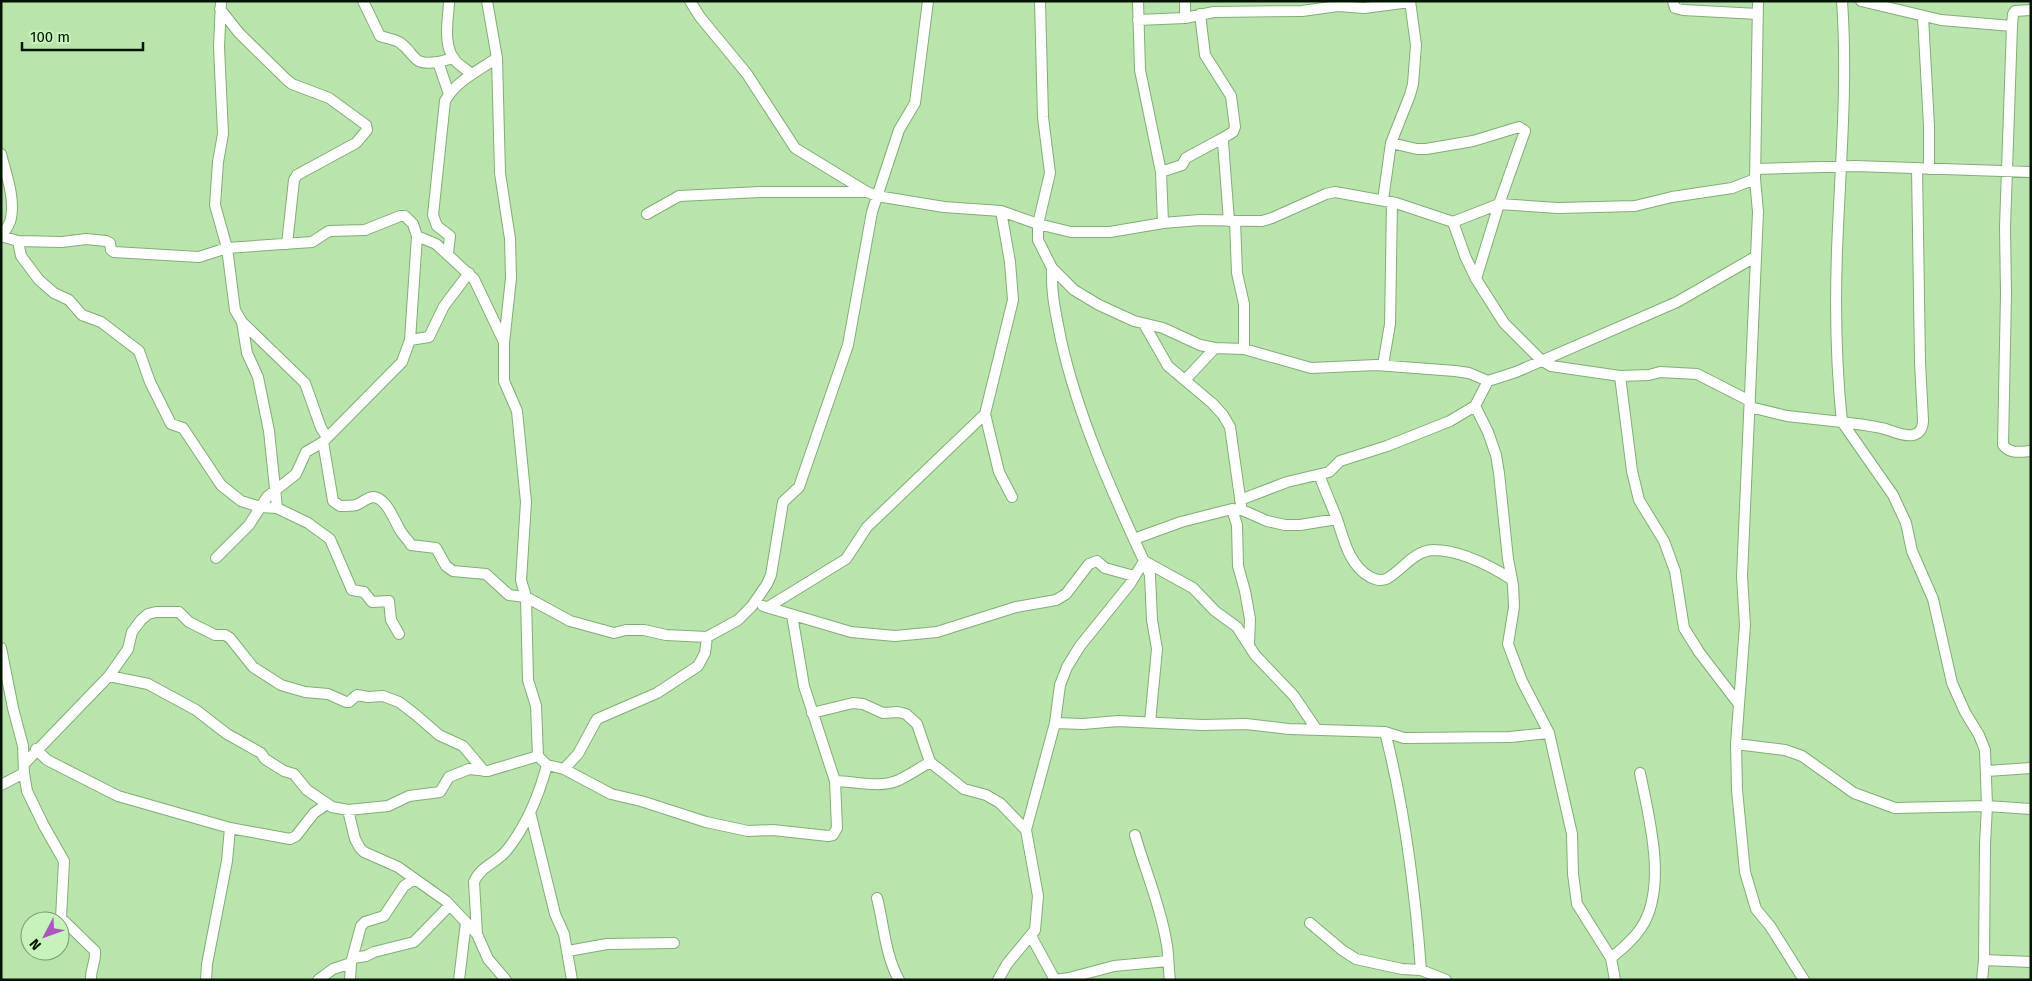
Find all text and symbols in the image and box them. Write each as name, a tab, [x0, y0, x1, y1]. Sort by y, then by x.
scale bar	[22, 20, 144, 52]
text: 100 m	[30, 28, 70, 46]
north arrow	[20, 911, 70, 961]
text: N	[26, 935, 45, 953]

